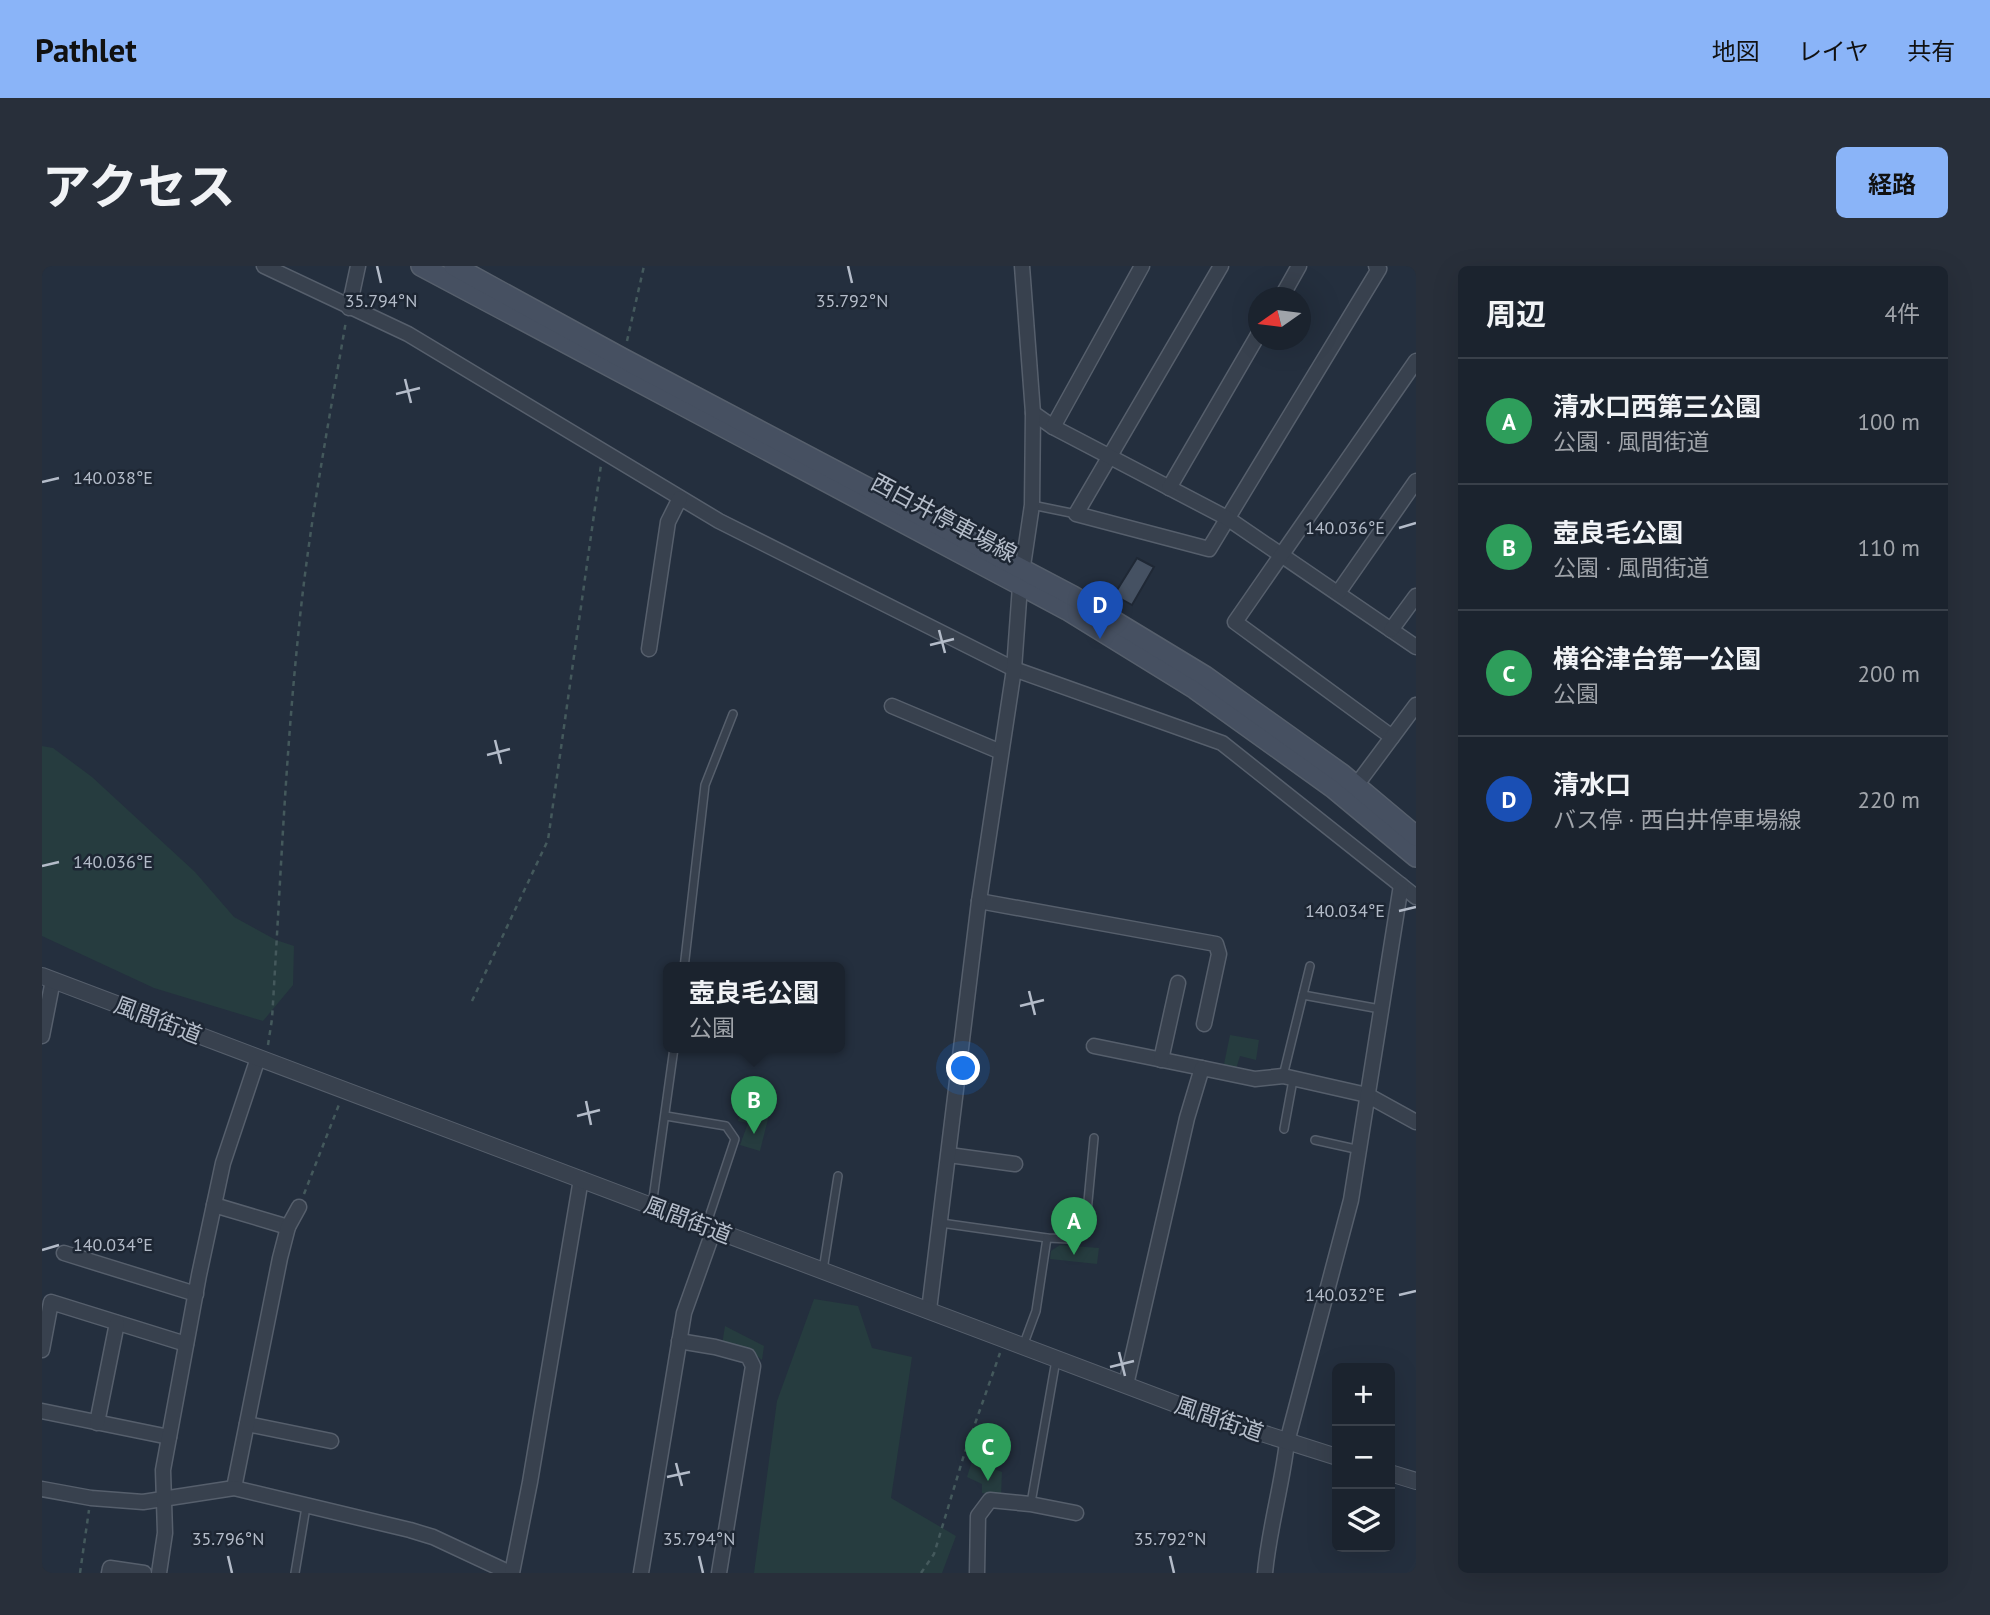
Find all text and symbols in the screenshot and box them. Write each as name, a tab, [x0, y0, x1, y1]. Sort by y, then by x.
text: Pathlet	[35, 28, 137, 71]
text: 地図	[1712, 36, 1760, 67]
text: レイヤ	[1798, 36, 1869, 67]
text: 共有	[1907, 36, 1955, 67]
button: 経路	[1836, 147, 1948, 218]
text: アクセス	[42, 154, 236, 218]
north arrow	[1248, 287, 1311, 350]
text: 35.794°N	[345, 289, 417, 312]
text: 35.792°N	[816, 289, 888, 312]
text: 周辺	[1486, 294, 1546, 333]
text: 4件	[1884, 299, 1920, 328]
text: 清水口西第三公園	[1553, 390, 1761, 423]
text: A	[1502, 407, 1516, 436]
text: 100 m	[1858, 407, 1920, 436]
text: 公園 · 風間街道	[1553, 427, 1709, 456]
text: 140.038°E	[73, 466, 153, 489]
street label: 西白井停車場線	[866, 467, 1022, 568]
text: 140.036°E	[1305, 516, 1385, 539]
text: 壺良毛公園	[1553, 516, 1683, 549]
text: B	[1502, 533, 1516, 562]
text: 110 m	[1858, 533, 1920, 562]
text: 公園 · 風間街道	[1553, 553, 1709, 582]
pin: D	[1077, 581, 1123, 639]
text: 横谷津台第一公園	[1553, 642, 1761, 675]
text: C	[1503, 659, 1515, 688]
text: 200 m	[1858, 659, 1920, 688]
text: 公園	[1553, 679, 1599, 708]
text: 清水口	[1553, 768, 1631, 801]
text: D	[1502, 785, 1516, 814]
text: 220 m	[1858, 785, 1920, 814]
text: バス停 · 西白井停車場線	[1553, 805, 1801, 834]
text: 140.036°E	[73, 850, 153, 873]
text: 140.034°E	[1305, 899, 1385, 922]
popup	[663, 962, 845, 1053]
text: 壺良毛公園	[689, 976, 819, 1009]
street label: 風間街道	[110, 990, 206, 1050]
text: 公園	[689, 1013, 735, 1042]
your location	[946, 1051, 980, 1085]
pin: B	[731, 1076, 777, 1134]
street label: 風間街道	[640, 1190, 736, 1250]
pin: A	[1051, 1197, 1097, 1255]
text: 140.034°E	[73, 1233, 153, 1256]
text: 140.032°E	[1305, 1283, 1385, 1306]
map controls	[1332, 1363, 1395, 1552]
button: +	[1332, 1363, 1395, 1426]
street label: 風間街道	[1171, 1390, 1267, 1447]
pin: C	[965, 1423, 1011, 1481]
button: −	[1332, 1426, 1395, 1489]
button: layers	[1332, 1489, 1395, 1552]
text: 35.796°N	[192, 1527, 264, 1550]
text: 35.794°N	[663, 1527, 735, 1550]
text: 35.792°N	[1134, 1527, 1206, 1550]

